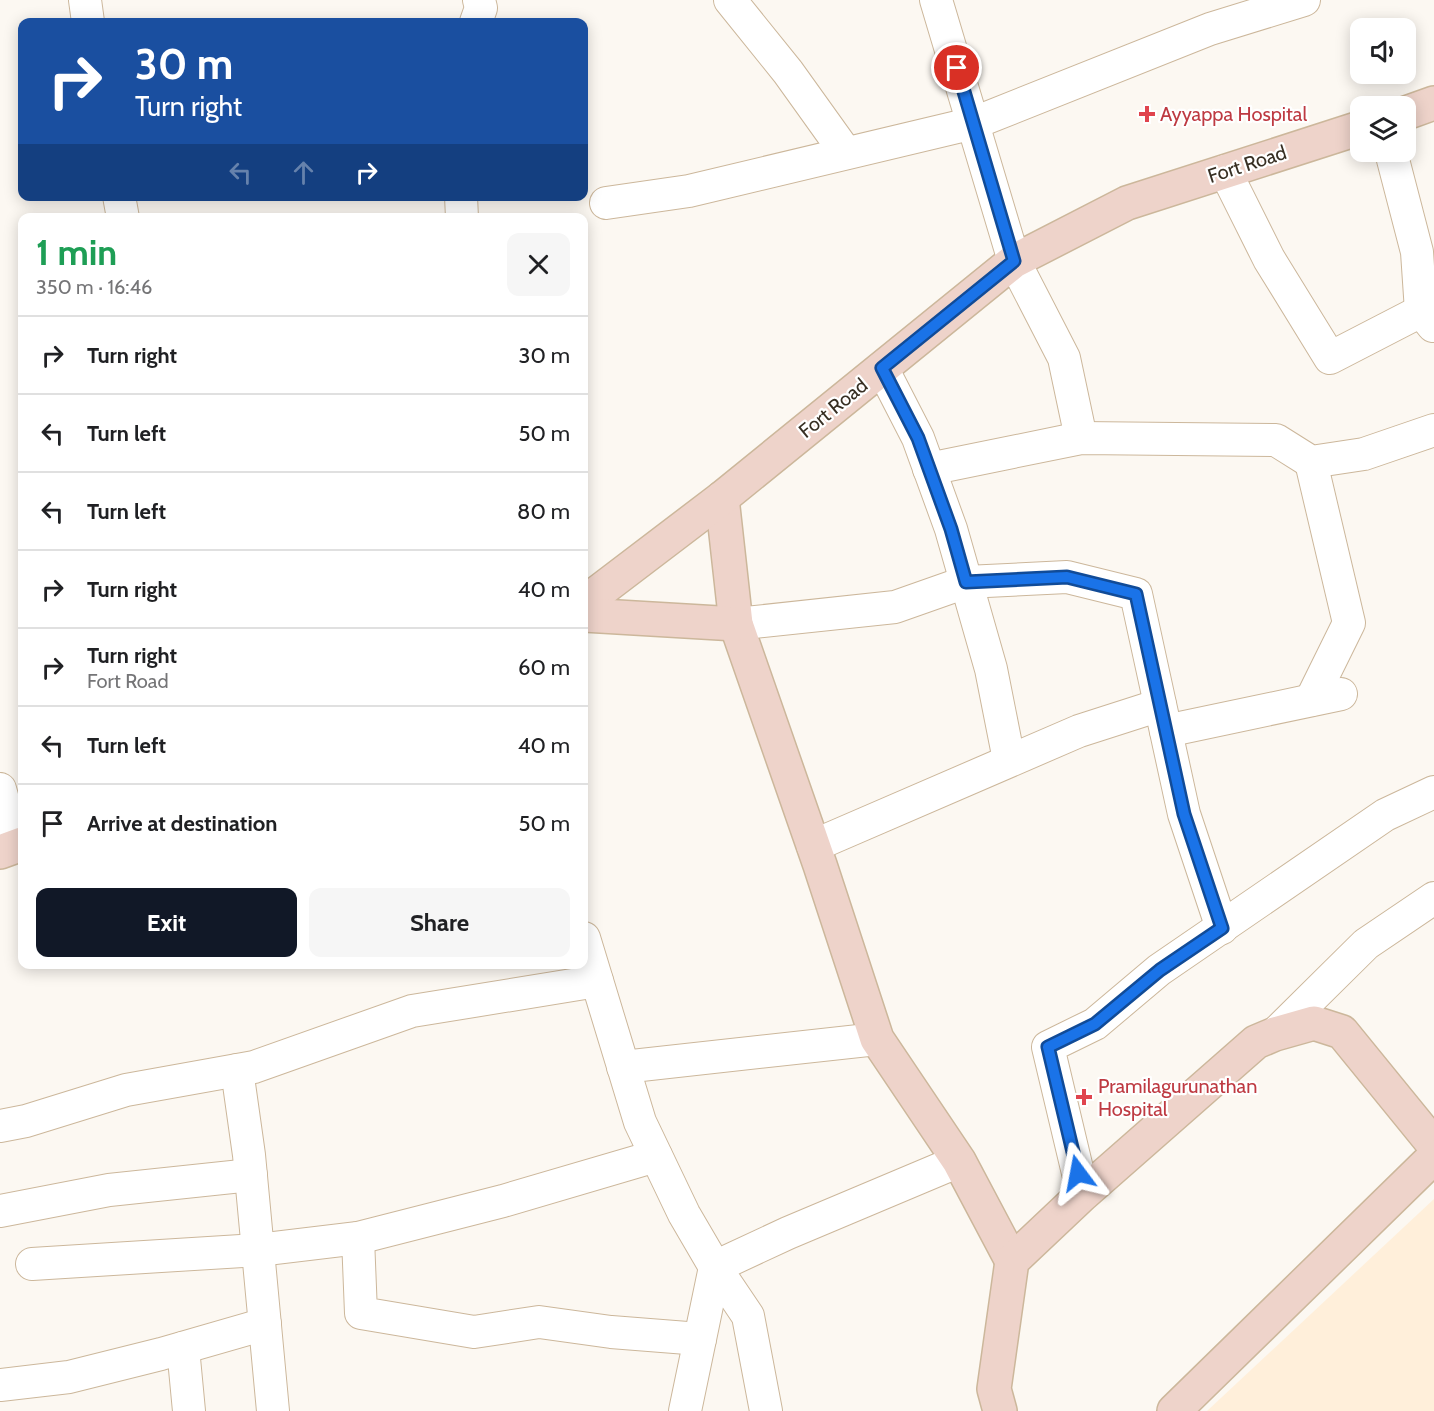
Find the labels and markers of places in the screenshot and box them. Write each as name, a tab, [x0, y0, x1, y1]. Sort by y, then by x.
pin	[931, 42, 982, 93]
place label: Ayyappa Hospital	[1160, 102, 1307, 126]
marker: Ayyappa Hospital	[1138, 105, 1156, 123]
place label: Pramilagurunathan Hospital	[1098, 1074, 1257, 1121]
marker: Pramilagurunathan Hospital	[1075, 1088, 1093, 1106]

